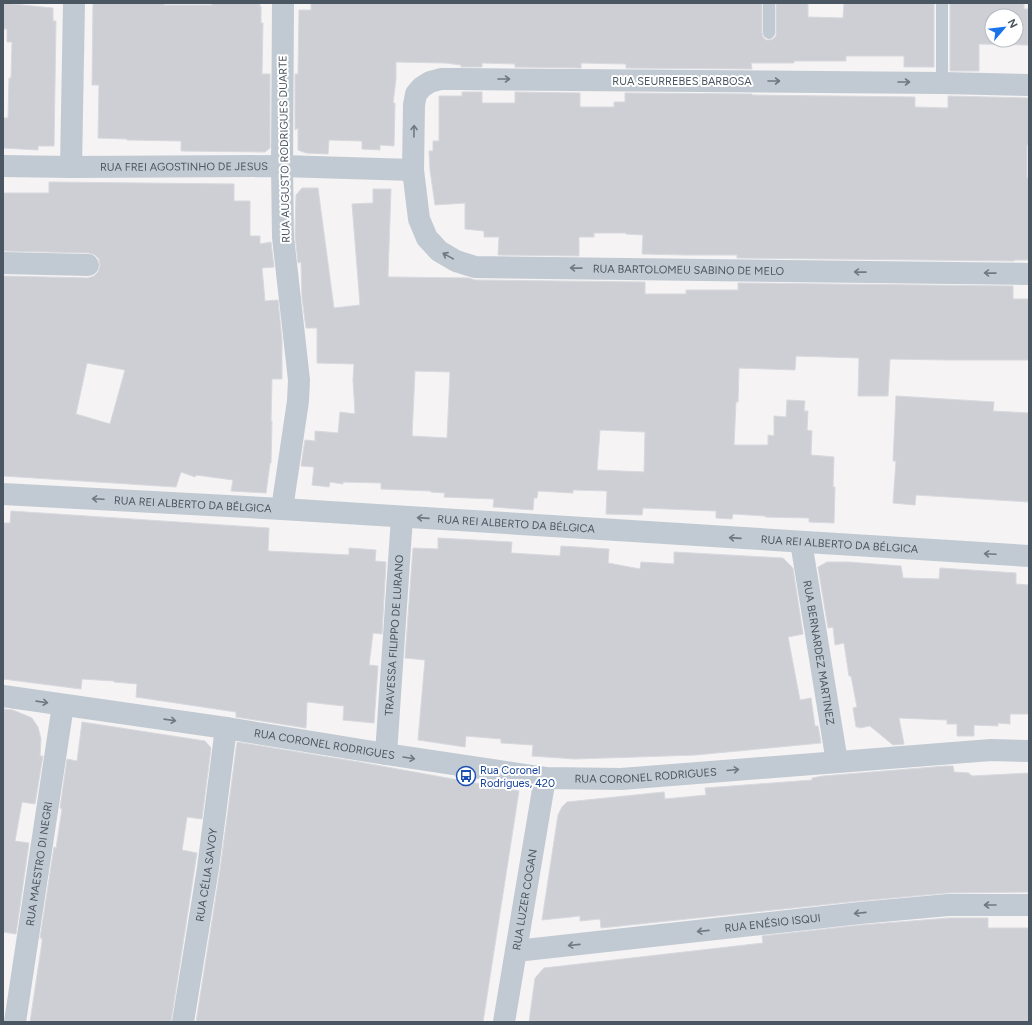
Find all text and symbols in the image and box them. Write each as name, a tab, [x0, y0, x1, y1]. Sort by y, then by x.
north arrow	[984, 8, 1024, 48]
text: N	[1005, 17, 1020, 30]
street label: RUA AUGUSTO RODRIGUES DUARTE	[276, 55, 293, 243]
one-way arrow	[497, 75, 510, 83]
street label: RUA SEURREBES BARBOSA	[612, 75, 752, 88]
one-way arrow	[767, 77, 780, 85]
one-way arrow	[897, 78, 910, 86]
one-way arrow	[410, 125, 417, 138]
street label: RUA FREI AGOSTINHO DE JESUS	[100, 160, 268, 174]
one-way arrow	[442, 252, 454, 260]
street label: RUA BARTOLOMEU SABINO DE MELO	[593, 262, 785, 278]
one-way arrow	[570, 264, 583, 272]
one-way arrow	[854, 268, 867, 275]
one-way arrow	[984, 269, 997, 277]
street label: RUA REI ALBERTO DA BÉLGICA	[114, 494, 272, 515]
one-way arrow	[92, 495, 105, 502]
street label: RUA REI ALBERTO DA BÉLGICA	[437, 513, 596, 536]
one-way arrow	[417, 515, 430, 522]
street label: RUA REI ALBERTO DA BÉLGICA	[760, 533, 919, 556]
one-way arrow	[729, 535, 742, 542]
one-way arrow	[984, 550, 997, 557]
street label: TRAVESSA FILIPPO DE LURANO	[383, 554, 406, 716]
street label: RUA BERNARDEZ MARTINEZ	[800, 579, 837, 726]
one-way arrow	[35, 698, 48, 706]
one-way arrow	[163, 716, 176, 724]
street label: RUA CORONEL RODRIGUES	[253, 727, 396, 762]
one-way arrow	[402, 754, 415, 762]
place label: Rua Coronel Rodrigues, 420	[480, 764, 555, 790]
bus stop icon: Rua Coronel Rodrigues, 420	[455, 765, 477, 787]
street label: RUA CORONEL RODRIGUES	[574, 765, 718, 786]
one-way arrow	[727, 767, 740, 774]
street label: RUA MAESTRO DI NEGRI	[24, 801, 55, 927]
street label: RUA CÉLIA SAVOY	[193, 827, 220, 923]
street label: RUA LUZER COGAN	[510, 848, 540, 951]
one-way arrow	[984, 901, 997, 909]
one-way arrow	[854, 910, 867, 917]
street label: RUA ENÉSIO ISQUI	[724, 911, 821, 935]
one-way arrow	[697, 927, 710, 934]
one-way arrow	[568, 941, 581, 949]

